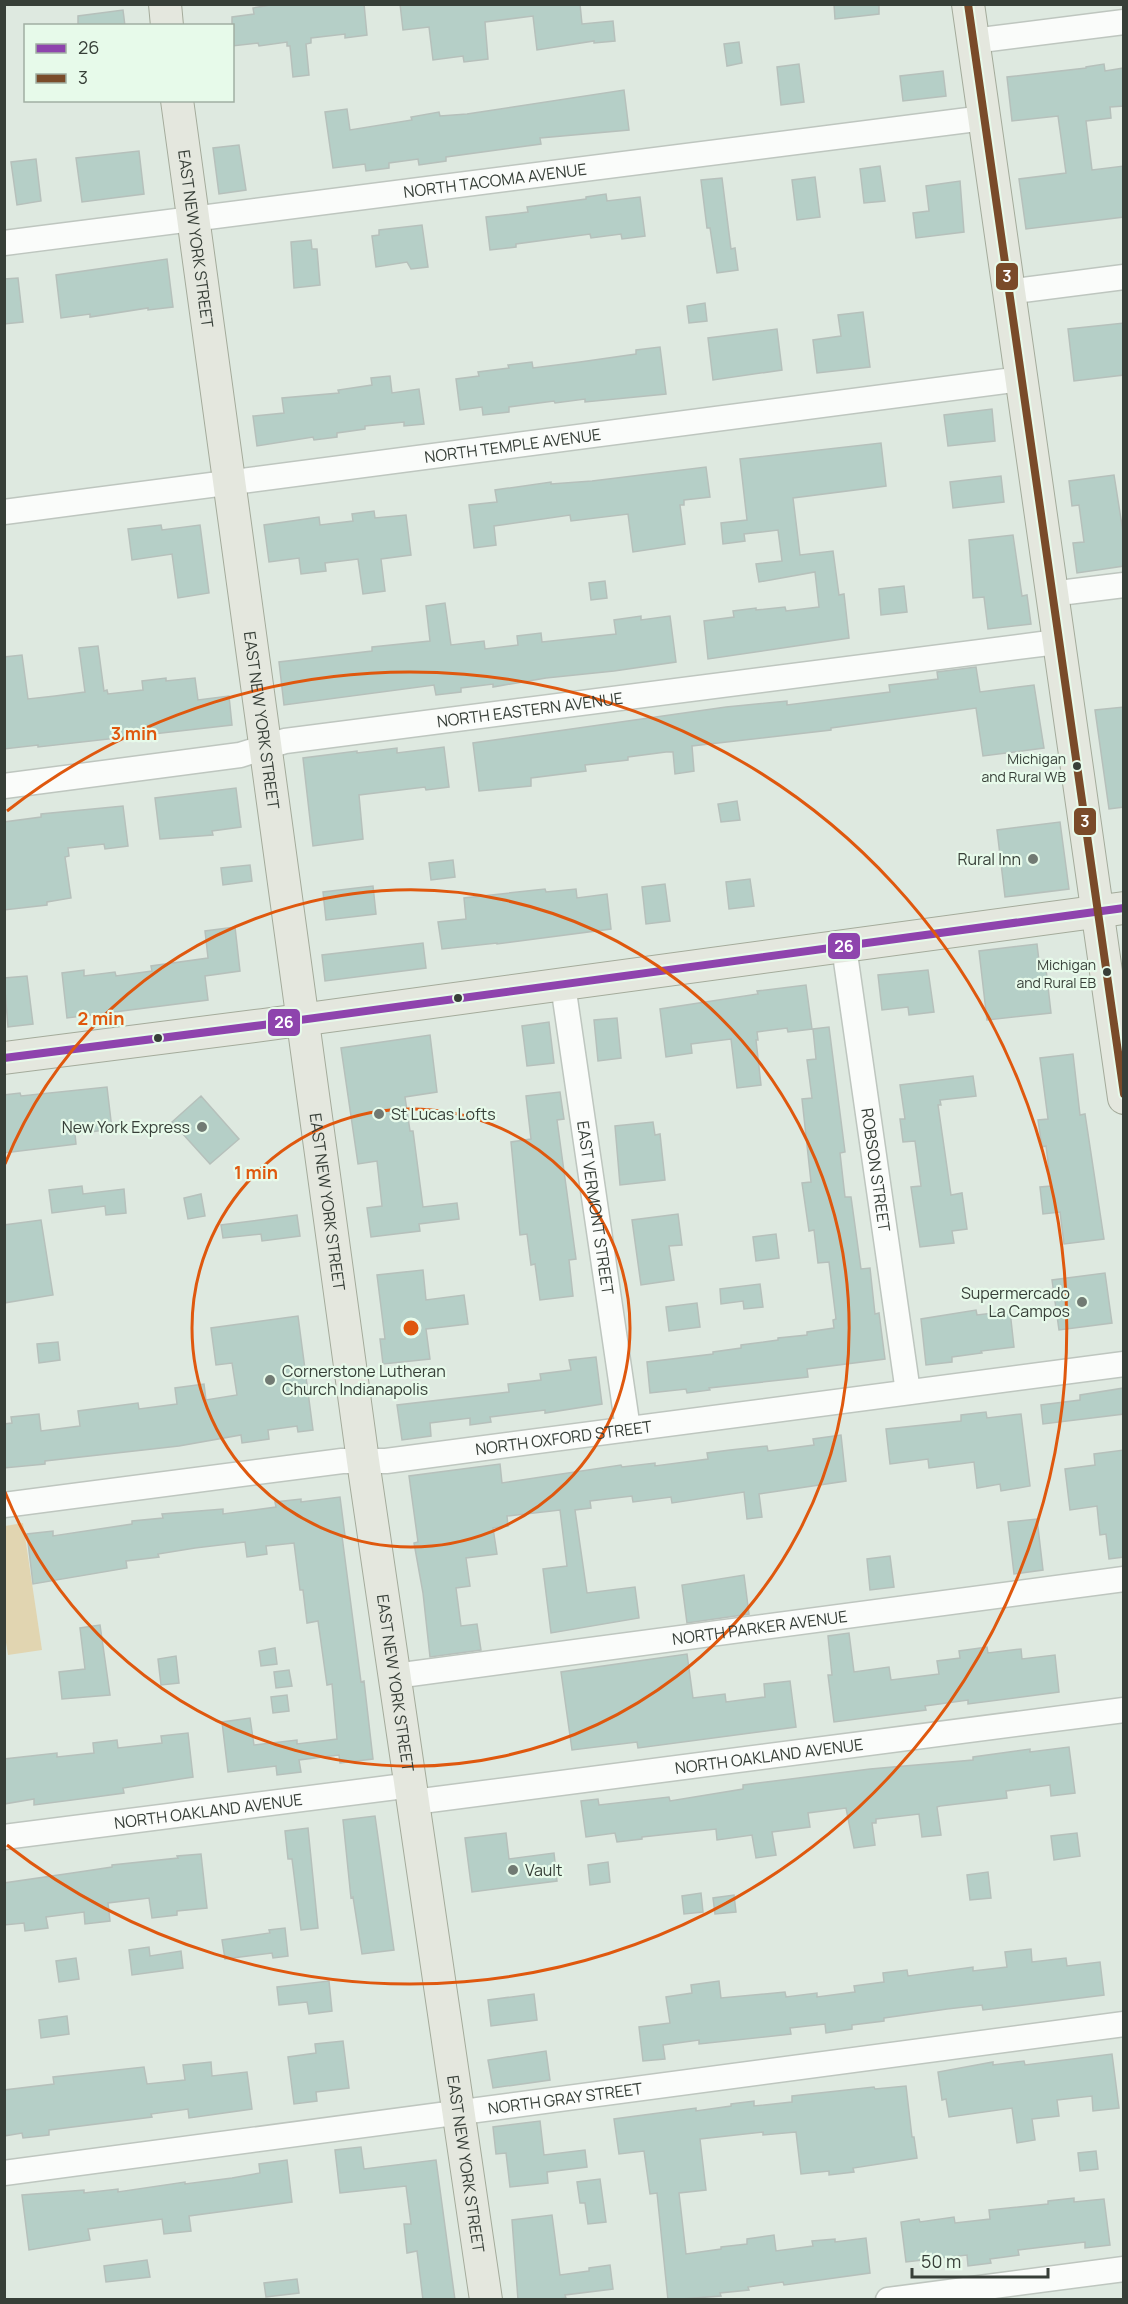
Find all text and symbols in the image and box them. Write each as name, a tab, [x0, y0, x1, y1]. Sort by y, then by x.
legend	[24, 24, 234, 102]
text: 26	[78, 35, 99, 59]
text: 3	[78, 65, 88, 89]
street label: EAST NEW YORK STREET	[173, 149, 219, 329]
street label: NORTH TACOMA AVENUE	[402, 158, 588, 203]
line badge: 3	[995, 262, 1019, 291]
text: 3	[1002, 265, 1012, 287]
street label: NORTH TEMPLE AVENUE	[423, 423, 602, 468]
street label: EAST NEW YORK STREET	[239, 630, 285, 811]
street label: NORTH EASTERN AVENUE	[436, 687, 624, 732]
text: 3 min	[111, 721, 157, 745]
place label: Michigan and Rural WB	[981, 749, 1066, 786]
marker: Michigan and Rural WB	[1071, 760, 1083, 772]
line badge: 3	[1073, 807, 1097, 836]
text: 3	[1080, 810, 1090, 832]
place label: Rural Inn	[957, 848, 1021, 870]
marker: Rural Inn	[1026, 852, 1040, 866]
line badge: 26	[827, 932, 861, 960]
text: 26	[834, 935, 854, 957]
place label: Michigan and Rural EB	[1017, 955, 1096, 992]
marker: Michigan and Rural EB	[1101, 966, 1113, 978]
unlabelled marker	[452, 992, 464, 1004]
text: 2 min	[78, 1006, 124, 1030]
line badge: 26	[267, 1008, 301, 1037]
text: 26	[274, 1011, 294, 1033]
unlabelled marker	[152, 1032, 164, 1044]
place label: St Lucas Lofts	[391, 1103, 496, 1125]
marker: St Lucas Lofts	[372, 1107, 386, 1121]
street label: ROBSON STREET	[856, 1107, 896, 1233]
street label: EAST NEW YORK STREET	[305, 1112, 351, 1292]
place label: New York Express	[62, 1116, 190, 1138]
street label: EAST VERMONT STREET	[572, 1119, 619, 1297]
marker: New York Express	[195, 1120, 209, 1134]
text: 1 min	[234, 1160, 278, 1184]
place label: Supermercado La Campos	[961, 1282, 1070, 1322]
marker: Supermercado La Campos	[1075, 1295, 1089, 1309]
centre of rings	[401, 1318, 421, 1338]
place label: Cornerstone Lutheran Church Indianapolis	[282, 1360, 446, 1400]
marker: Cornerstone Lutheran Church Indianapolis	[263, 1373, 277, 1387]
street label: NORTH OXFORD STREET	[474, 1415, 654, 1460]
street label: EAST NEW YORK STREET	[372, 1593, 419, 1774]
street label: NORTH PARKER AVENUE	[671, 1605, 849, 1650]
street label: NORTH OAKLAND AVENUE	[674, 1733, 864, 1779]
street label: NORTH OAKLAND AVENUE	[113, 1788, 304, 1834]
place label: Vault	[525, 1859, 562, 1881]
marker: Vault	[506, 1863, 520, 1877]
street label: EAST NEW YORK STREET	[442, 2074, 490, 2254]
street label: NORTH GRAY STREET	[486, 2077, 644, 2120]
scale bar	[912, 2241, 1048, 2279]
text: 50 m	[921, 2249, 961, 2273]

